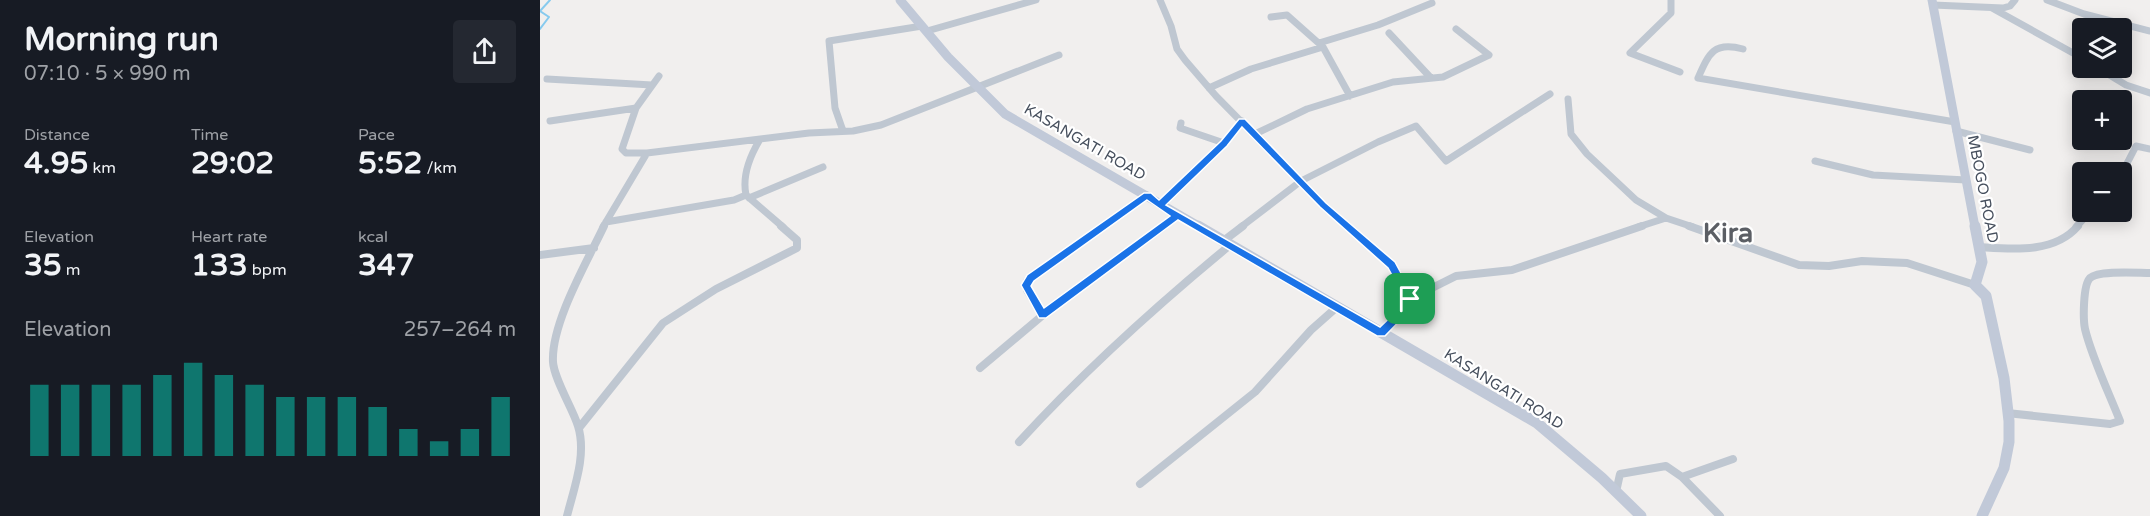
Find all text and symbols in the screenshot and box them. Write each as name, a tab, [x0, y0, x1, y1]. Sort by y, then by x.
map controls	[2072, 18, 2132, 222]
button: layers	[2072, 18, 2132, 78]
text: Morning run	[24, 20, 219, 59]
button: share	[453, 20, 516, 83]
text: 07:10 · 5 × 990 m	[24, 62, 191, 86]
button: +	[2072, 90, 2132, 150]
street label: KASANGATI ROAD	[1021, 100, 1149, 184]
text: Distance	[24, 125, 90, 145]
text: Time	[191, 125, 228, 145]
text: Pace	[358, 125, 395, 145]
street label: MBOGO ROAD	[1964, 133, 2002, 245]
text: 4.95	[24, 145, 88, 182]
text: 29:02	[191, 145, 274, 182]
text: 5:52	[358, 145, 422, 182]
text: km	[88, 158, 116, 178]
text: /km	[422, 158, 457, 178]
button: −	[2072, 162, 2132, 222]
district label: Kira	[1703, 217, 1753, 250]
text: Elevation	[24, 227, 94, 247]
text: Heart rate	[191, 227, 267, 247]
text: kcal	[358, 227, 388, 247]
text: 35	[24, 247, 62, 284]
text: 133	[191, 247, 248, 284]
text: 347	[358, 247, 415, 284]
text: m	[62, 260, 81, 280]
text: bpm	[248, 260, 287, 280]
pin	[1384, 273, 1435, 324]
icon: arrive	[1393, 282, 1426, 315]
text: Elevation	[24, 318, 111, 342]
text: 257–264 m	[404, 318, 516, 342]
street label: KASANGATI ROAD	[1441, 345, 1567, 433]

